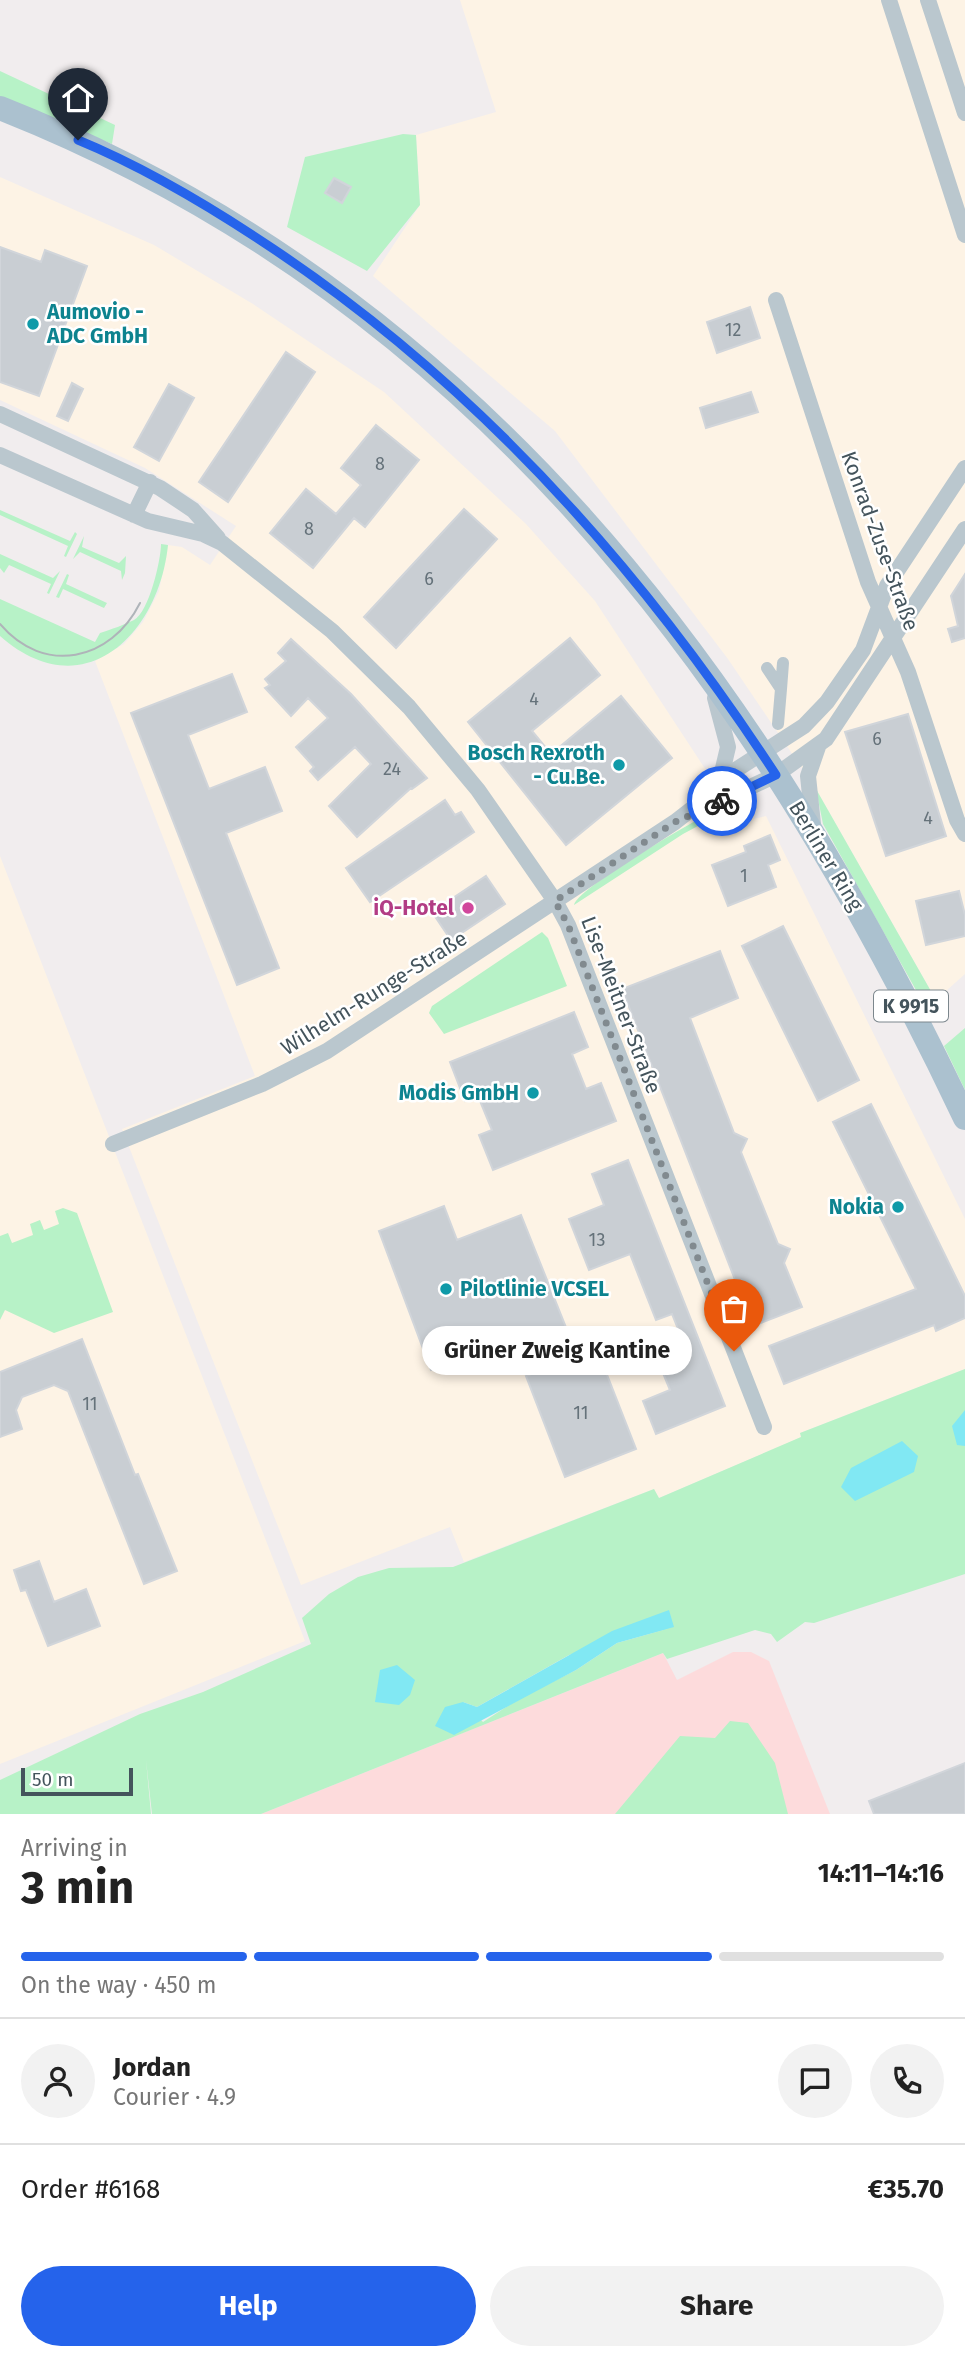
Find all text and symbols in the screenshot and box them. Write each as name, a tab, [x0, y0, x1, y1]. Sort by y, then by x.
pin	[48, 68, 108, 140]
icon: home	[59, 79, 97, 117]
place label: Aumovio - ADC GmbH	[46, 299, 148, 349]
marker: Aumovio - ADC GmbH	[25, 316, 41, 332]
house number: 12	[725, 319, 741, 341]
street label: Konrad-Zuse-Straße	[835, 448, 925, 634]
house number: 8	[375, 453, 385, 475]
house number: 8	[304, 518, 314, 540]
house number: 6	[424, 568, 434, 590]
house number: 4	[529, 688, 539, 710]
house number: 6	[872, 728, 882, 750]
place label: Bosch Rexroth - Cu.Be.	[467, 740, 605, 790]
marker: Bosch Rexroth - Cu.Be.	[611, 757, 627, 773]
house number: 24	[383, 758, 401, 780]
courier	[687, 766, 757, 836]
icon: bike	[703, 782, 741, 820]
street label: Berliner Ring	[783, 796, 869, 916]
house number: 4	[923, 807, 933, 829]
house number: 1	[740, 865, 748, 887]
place label: iQ-Hotel	[373, 895, 455, 921]
marker: iQ-Hotel	[460, 900, 476, 916]
street label: Lise-Meitner-Straße	[575, 913, 667, 1097]
street label: Wilhelm-Runge-Straße	[276, 925, 472, 1061]
road number: K 9915	[874, 990, 948, 1022]
place label: Modis GmbH	[399, 1080, 519, 1106]
marker: Modis GmbH	[525, 1085, 541, 1101]
place label: Nokia	[829, 1194, 884, 1220]
marker: Nokia	[890, 1199, 906, 1215]
house number: 13	[589, 1229, 605, 1251]
place label: Pilotlinie VCSEL	[460, 1276, 609, 1302]
pin	[704, 1279, 764, 1351]
marker: Pilotlinie VCSEL	[438, 1281, 454, 1297]
icon: bag	[715, 1290, 753, 1328]
callout: Grüner Zweig Kantine	[422, 1326, 692, 1376]
text: Grüner Zweig Kantine	[444, 1336, 670, 1364]
house number: 11	[82, 1393, 98, 1415]
house number: 11	[573, 1402, 589, 1424]
scale bar	[21, 1765, 133, 1797]
text: 50 m	[32, 1768, 73, 1791]
text: Arriving in	[21, 1834, 128, 1862]
text: 14:11–14:16	[818, 1858, 944, 1889]
text: 3 min	[21, 1860, 134, 1915]
text: On the way · 450 m	[21, 1971, 216, 1999]
button: person	[21, 2044, 95, 2118]
button: chat	[778, 2044, 852, 2118]
button: phone	[870, 2044, 944, 2118]
text: Jordan	[113, 2052, 191, 2083]
text: Courier · 4.9	[113, 2083, 236, 2111]
text: Order #6168	[21, 2174, 160, 2205]
text: €35.70	[868, 2174, 944, 2205]
button: Help	[21, 2266, 476, 2346]
button: Share	[490, 2266, 944, 2346]

